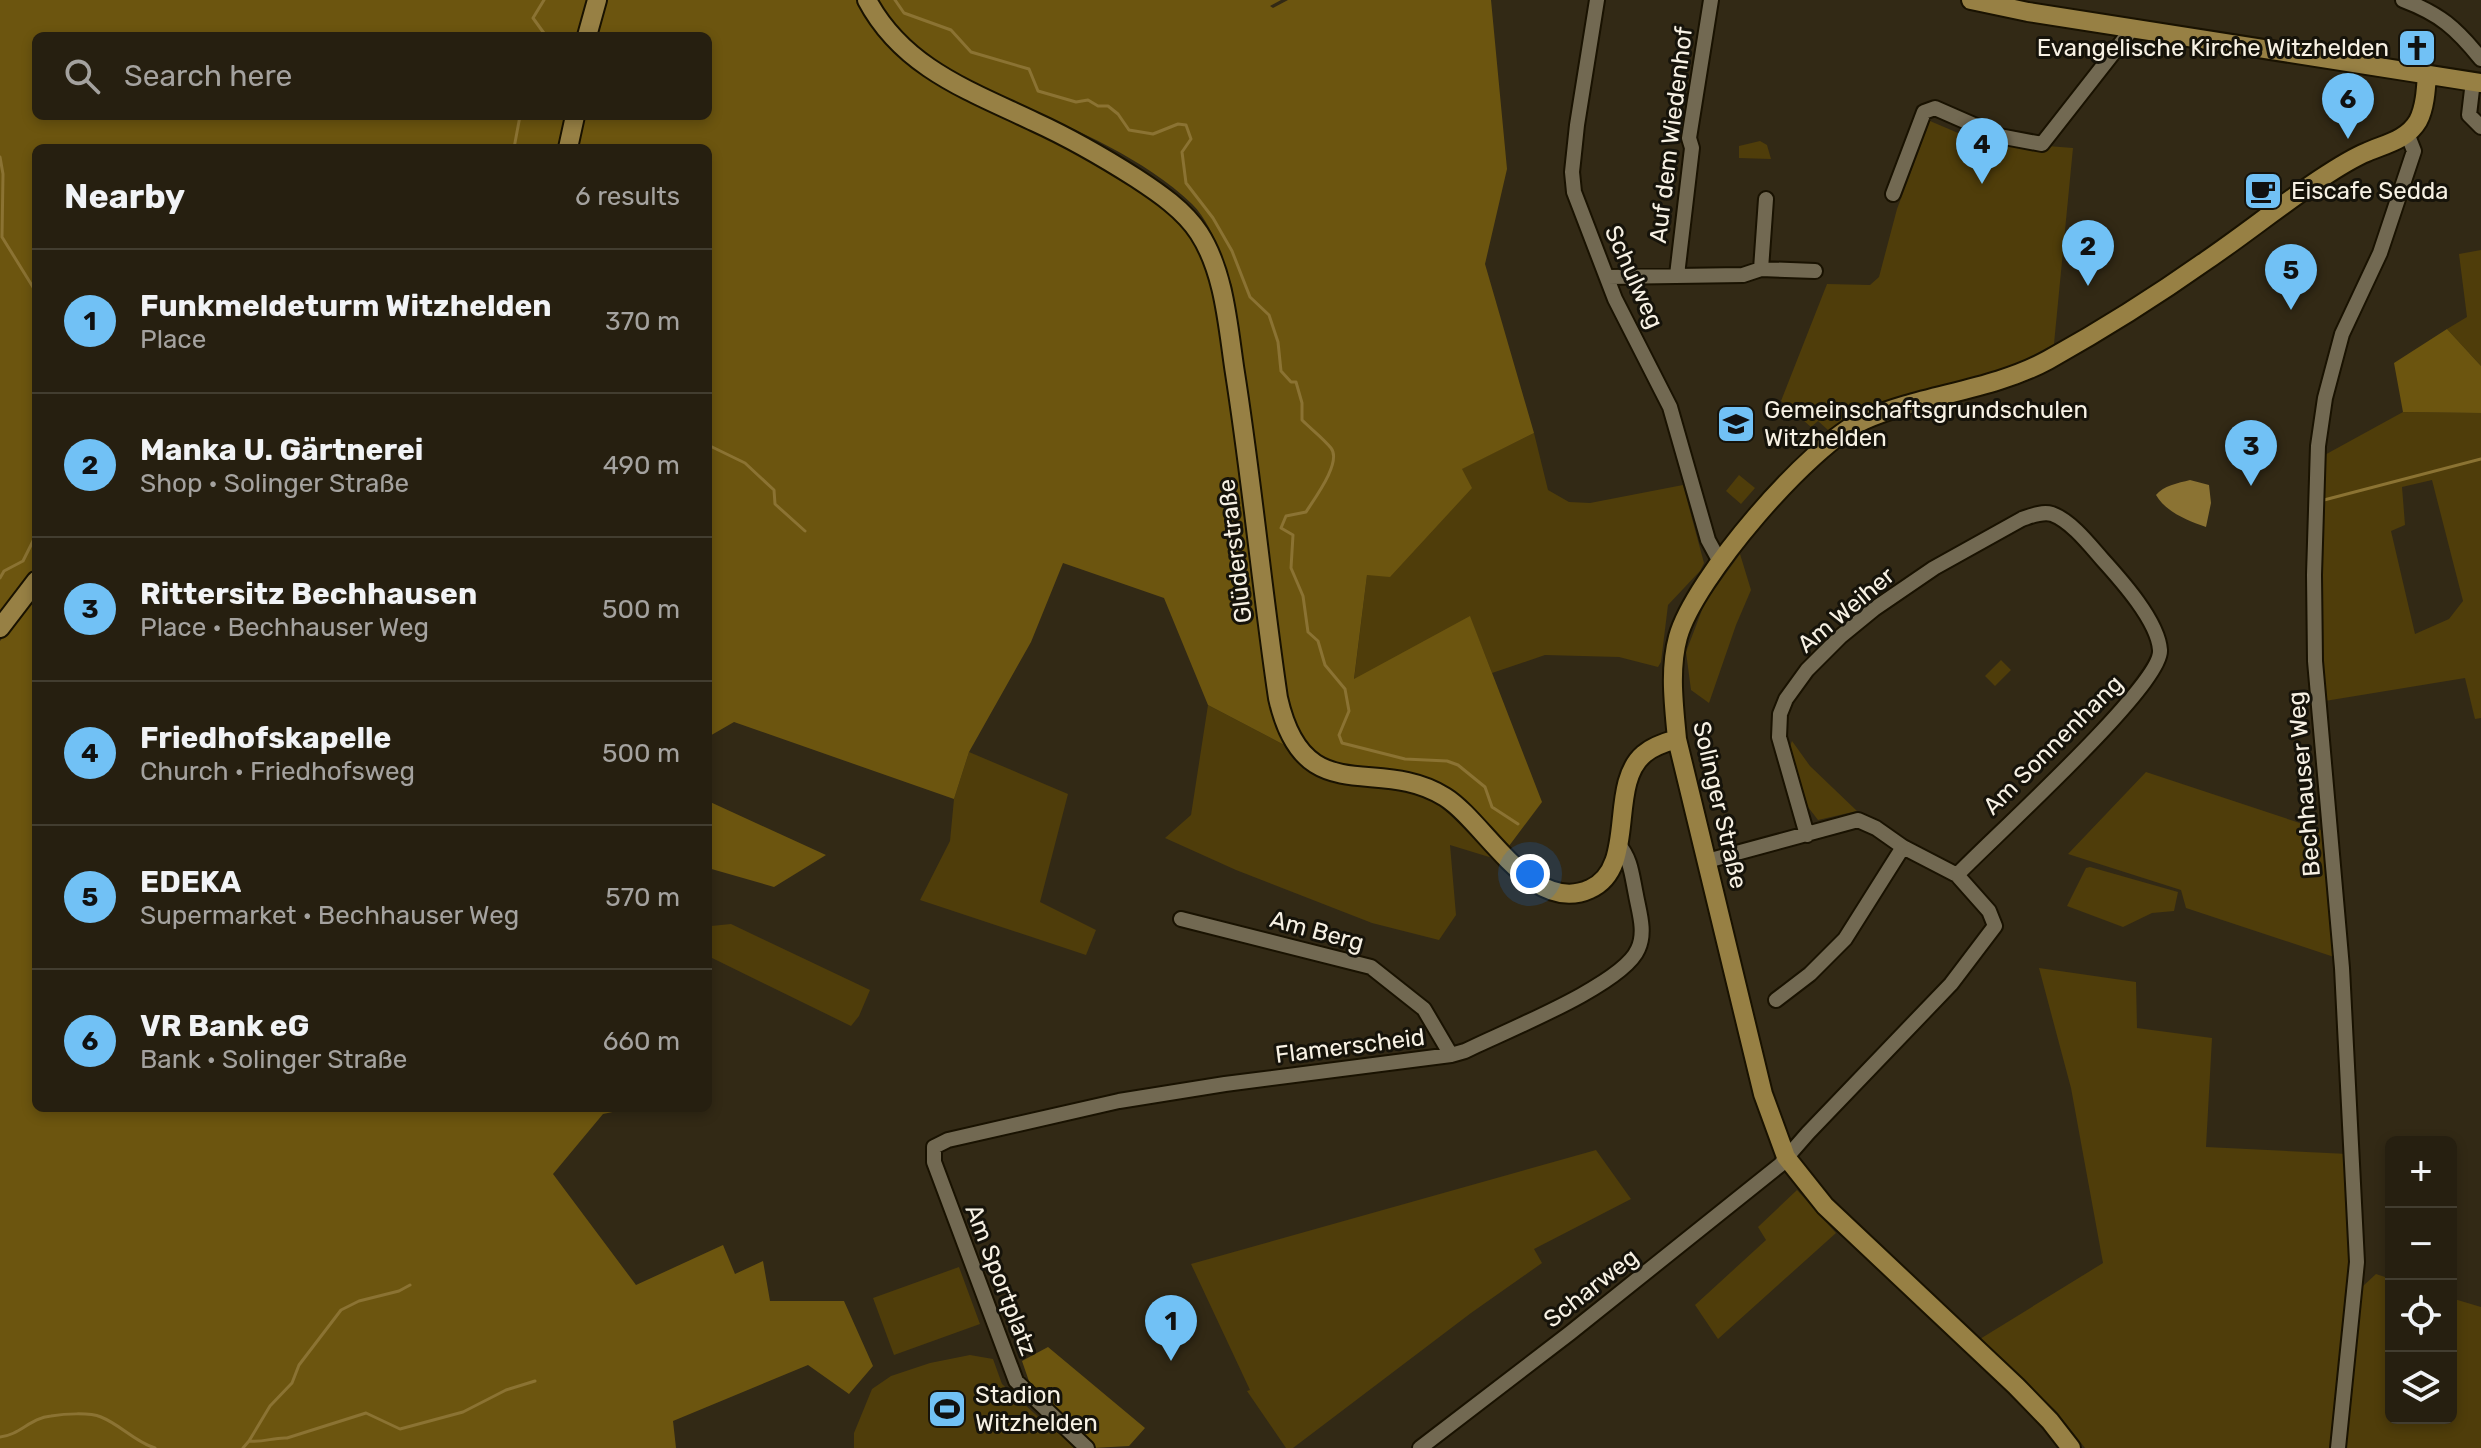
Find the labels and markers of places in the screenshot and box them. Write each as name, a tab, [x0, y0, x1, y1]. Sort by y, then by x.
church icon: Evangelische Kirche Witzhelden	[2396, 27, 2438, 69]
place label: Evangelische Kirche Witzhelden	[2037, 34, 2389, 62]
pin: 6	[2322, 73, 2374, 139]
pin: 4	[1956, 118, 2008, 184]
cafe icon: Eiscafe Sedda	[2242, 170, 2284, 212]
place label: Eiscafe Sedda	[2291, 177, 2448, 205]
pin: 2	[2062, 220, 2114, 286]
pin: 5	[2265, 244, 2317, 310]
place label: Gemeinschaftsgrundschulen Witzhelden	[1764, 396, 2088, 452]
school or university icon: Gemeinschaftsgrundschulen Witzhelden	[1715, 403, 1757, 445]
pin: 3	[2225, 420, 2277, 486]
pin: 1	[1145, 1295, 1197, 1361]
place label: Stadion Witzhelden	[975, 1381, 1098, 1437]
sports icon: Stadion Witzhelden	[926, 1388, 968, 1430]

